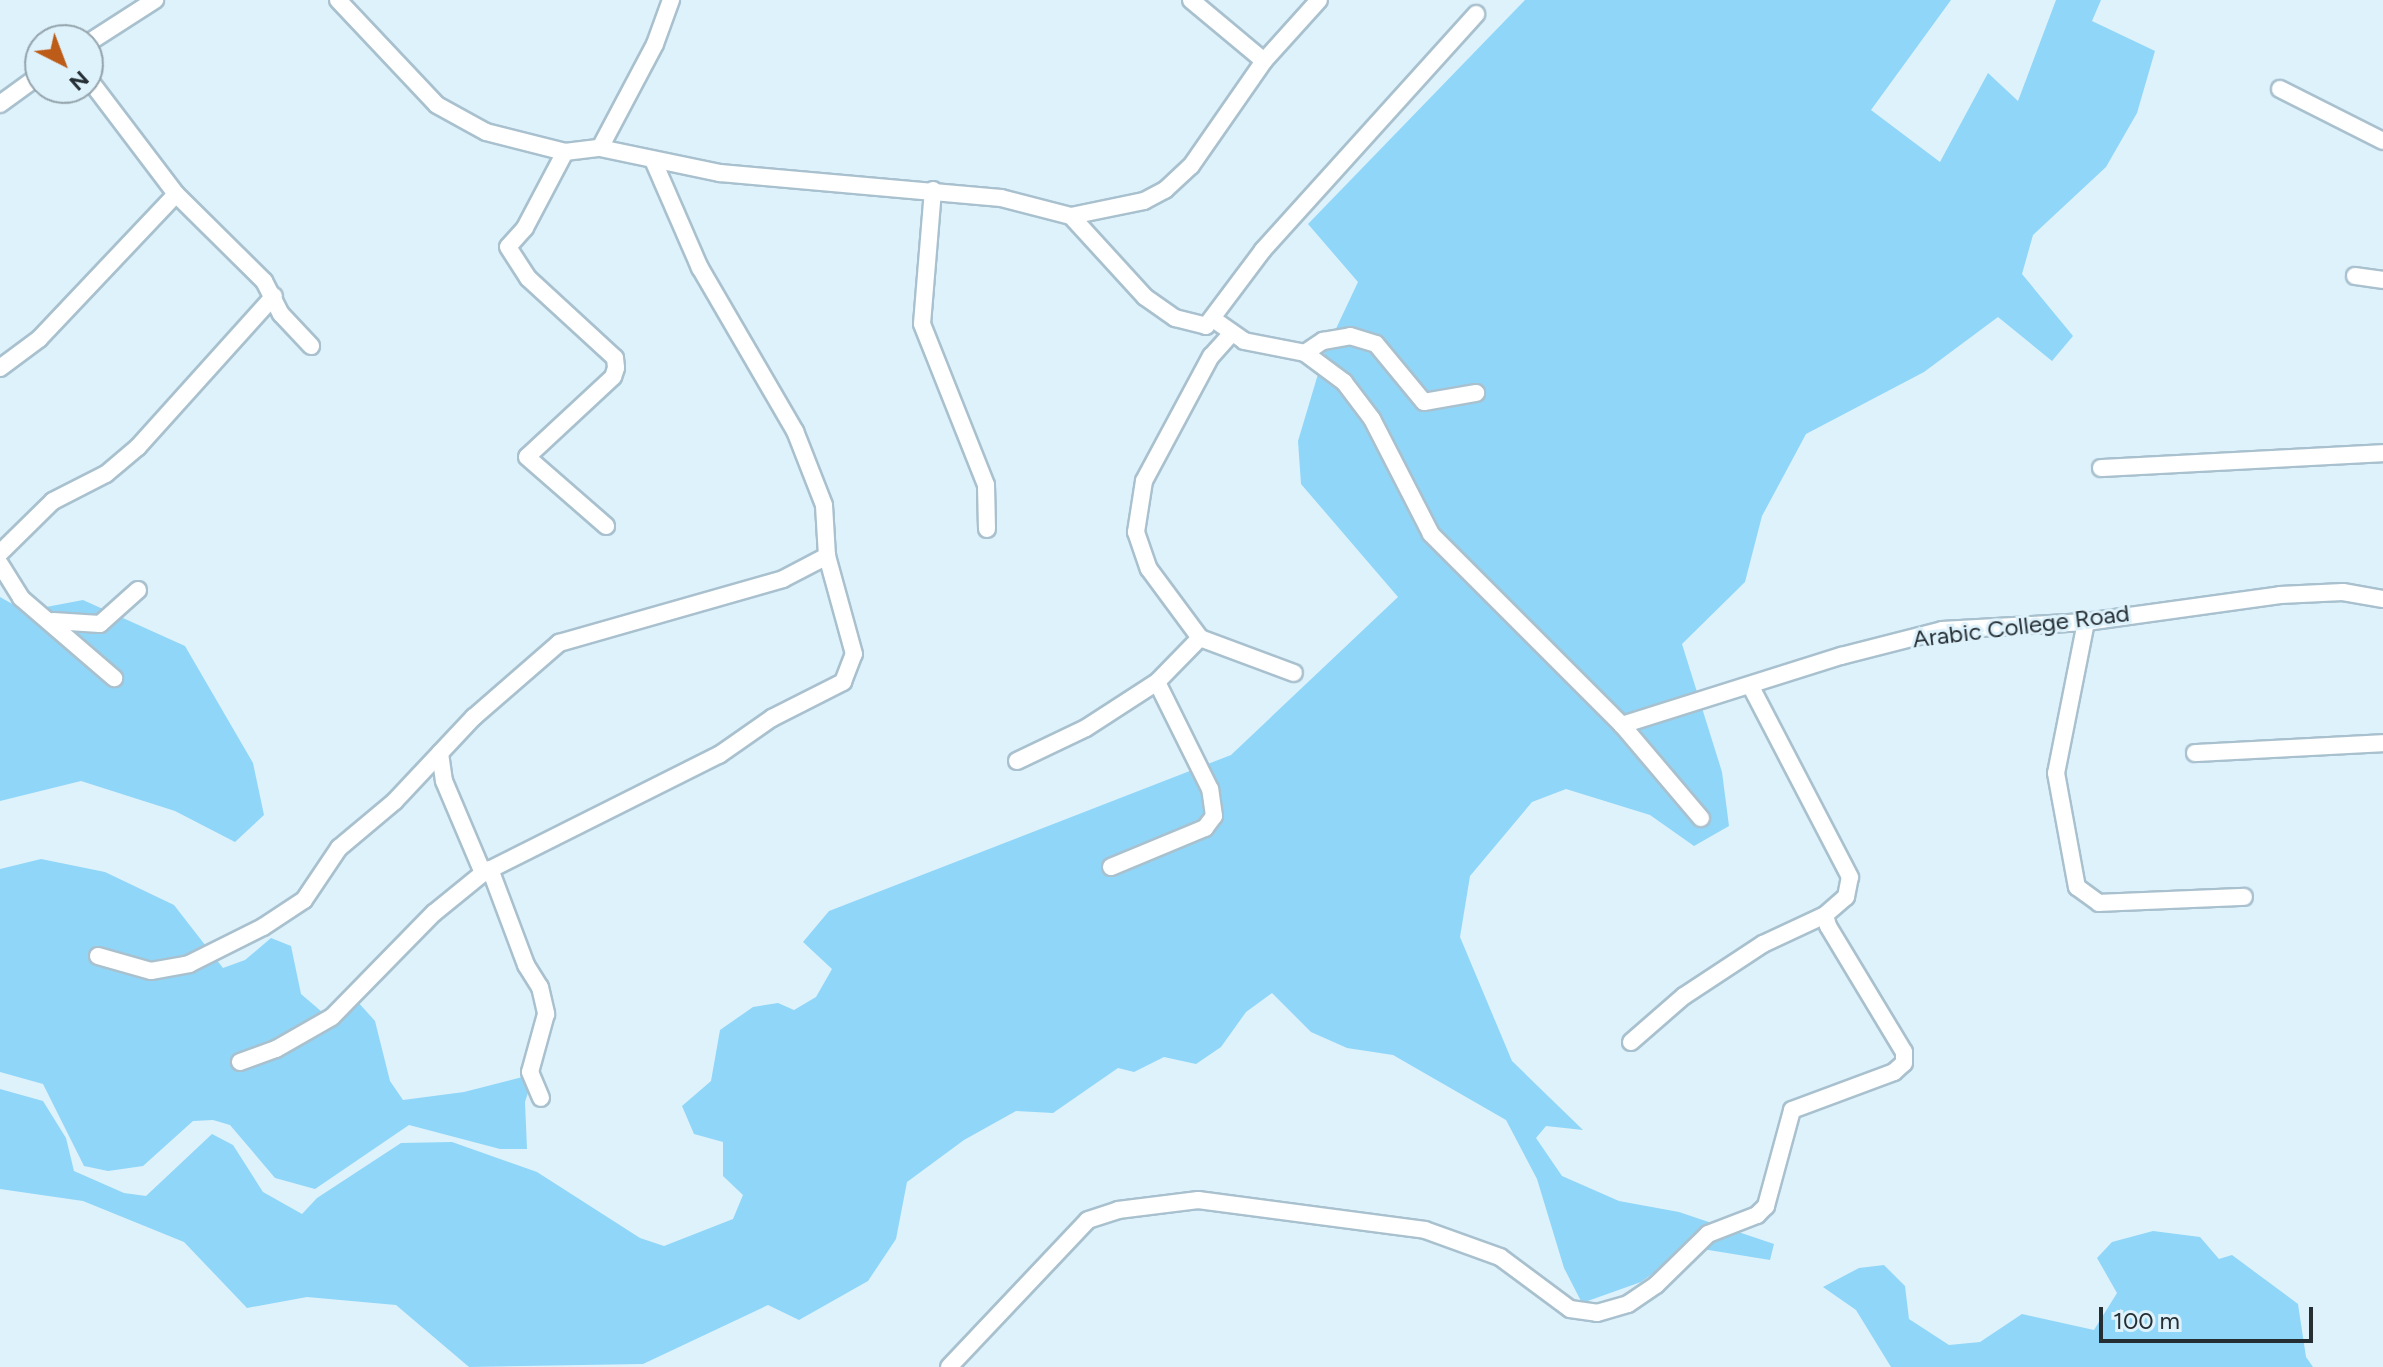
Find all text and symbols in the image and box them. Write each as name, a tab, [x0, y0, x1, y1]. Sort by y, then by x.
north arrow	[24, 24, 104, 104]
text: N	[64, 65, 94, 96]
street label: Arabic College Road	[1911, 598, 2131, 654]
scale bar	[2103, 1291, 2317, 1341]
text: 100 m	[2113, 1306, 2180, 1335]

